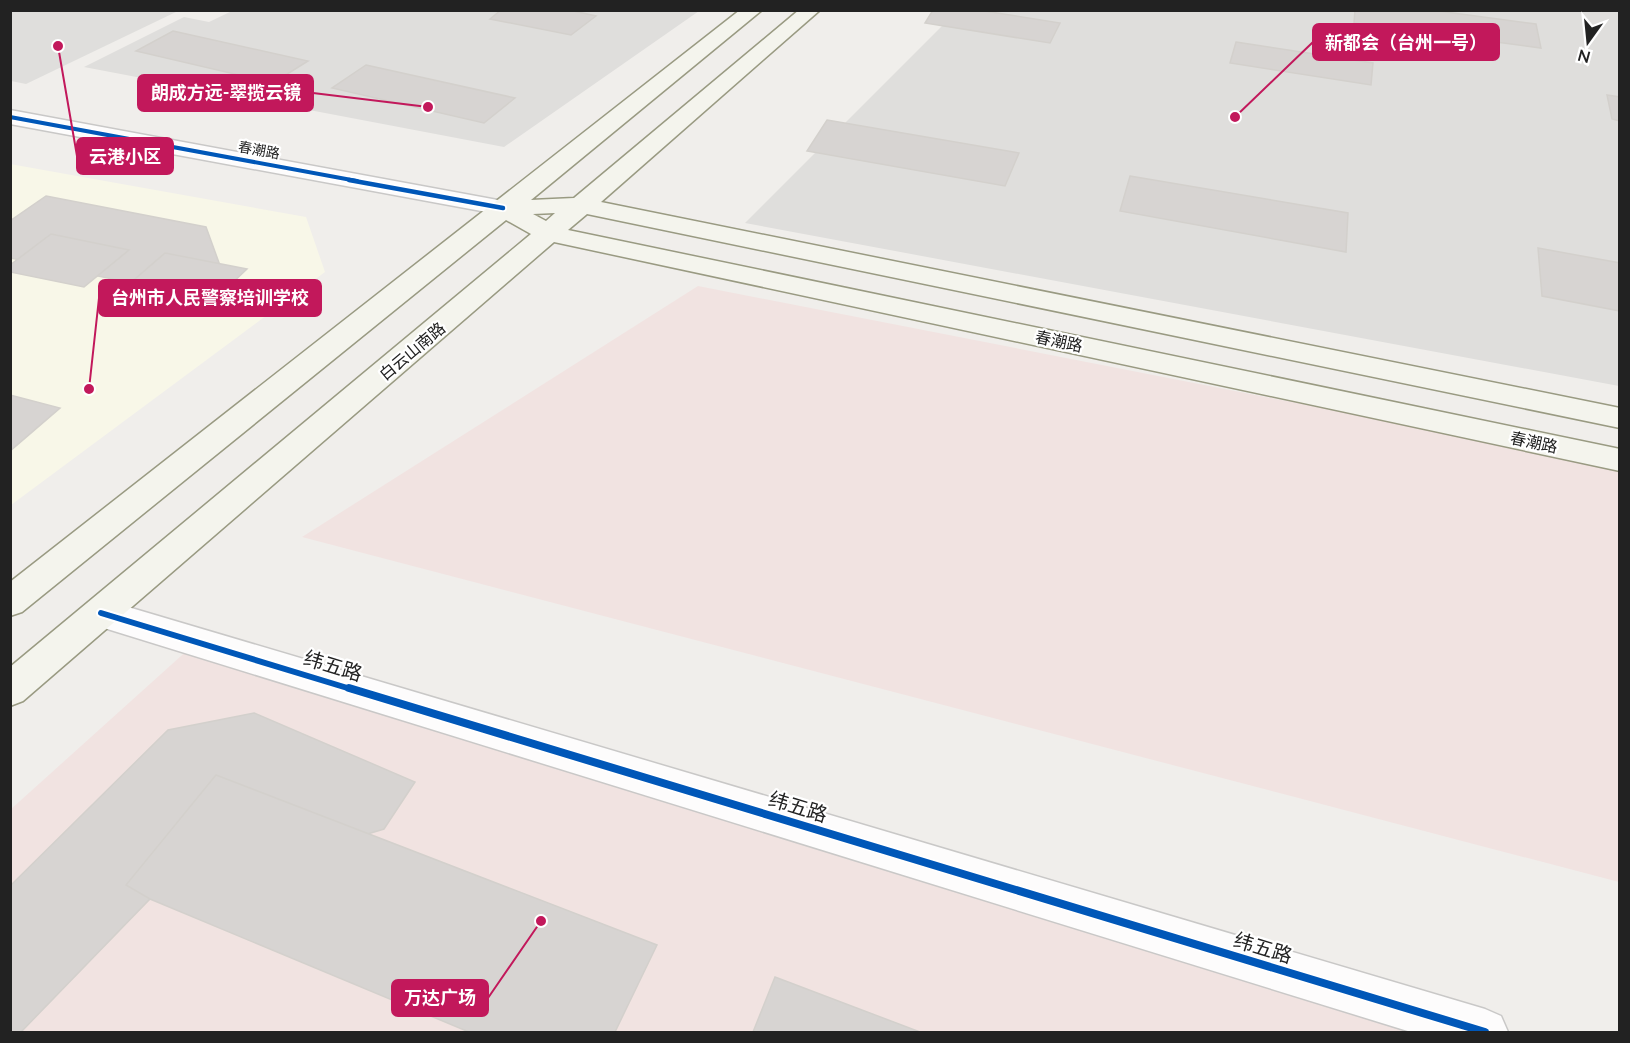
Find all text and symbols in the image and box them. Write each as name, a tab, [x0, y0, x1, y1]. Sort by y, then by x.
north arrow	[1558, 12, 1618, 72]
callout: 新都会（台州一号）	[1313, 24, 1499, 60]
text: 新都会（台州一号）	[1325, 31, 1487, 53]
text: N	[1576, 46, 1592, 68]
callout: 朗成方远-翠揽云镜	[138, 75, 313, 111]
text: 朗成方远-翠揽云镜	[151, 81, 301, 103]
street label: 春潮路	[237, 137, 281, 162]
callout: 云港小区	[77, 138, 173, 174]
text: 云港小区	[89, 145, 161, 167]
callout: 台州市人民警察培训学校	[99, 280, 321, 316]
text: 台州市人民警察培训学校	[111, 286, 309, 308]
street label: 白云山南路	[375, 318, 448, 384]
street label: 春潮路	[1034, 326, 1085, 355]
street label: 春潮路	[1509, 427, 1560, 456]
street label: 纬五路	[301, 645, 365, 685]
street label: 纬五路	[766, 786, 830, 826]
street label: 纬五路	[1231, 927, 1295, 967]
callout: 万达广场	[392, 980, 488, 1016]
text: 万达广场	[404, 986, 476, 1008]

